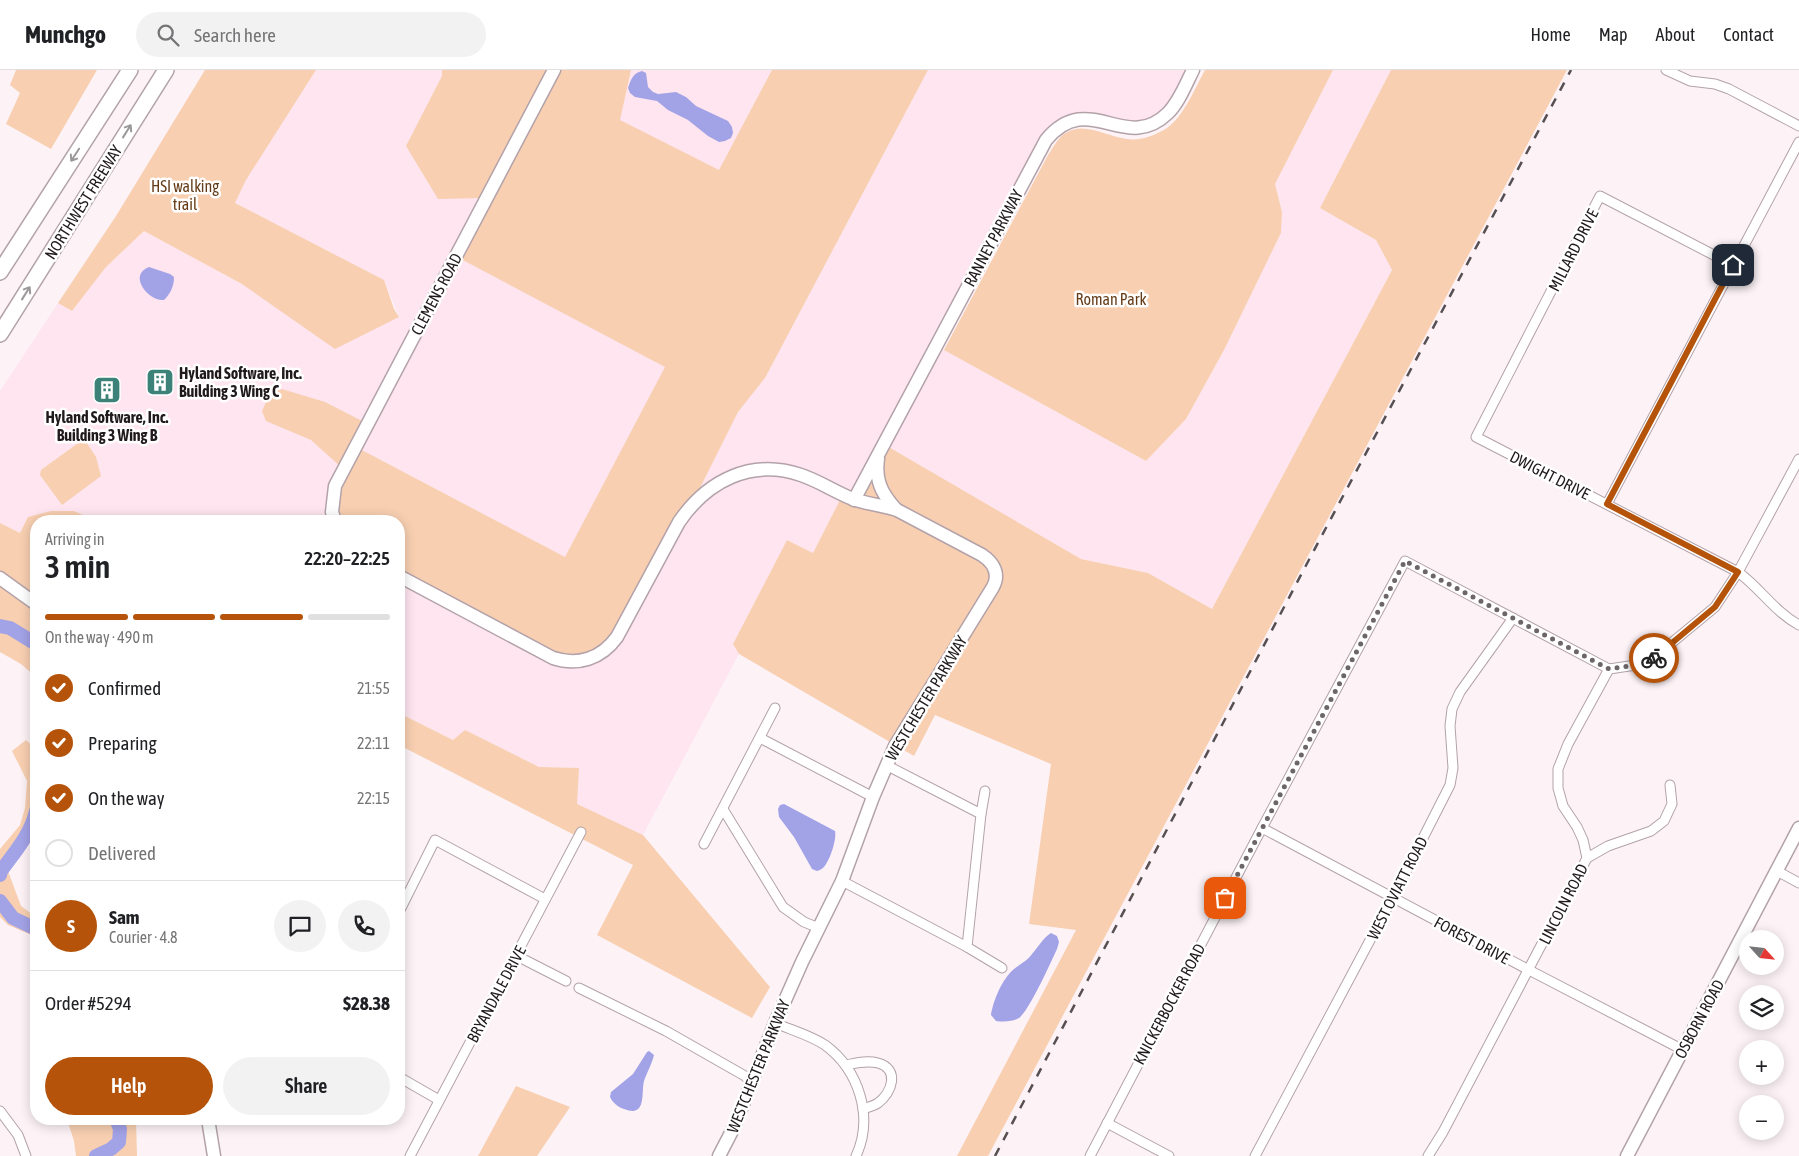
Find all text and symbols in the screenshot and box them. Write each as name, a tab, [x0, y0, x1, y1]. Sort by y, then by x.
search box	[136, 12, 486, 57]
text: Munchgo	[25, 21, 106, 48]
icon: search	[154, 21, 182, 49]
text: Search here	[194, 24, 276, 46]
text: Home	[1531, 24, 1571, 45]
text: Map	[1599, 24, 1628, 45]
text: About	[1656, 24, 1695, 45]
text: Contact	[1723, 24, 1774, 45]
one-way arrow	[123, 125, 133, 139]
street label: NORTHWEST FREEWAY	[41, 141, 126, 262]
one-way arrow	[70, 148, 80, 162]
park label: HSI walking trail	[151, 177, 219, 213]
street label: RANNEY PARKWAY	[960, 186, 1027, 290]
street label: MILLARD DRIVE	[1545, 206, 1602, 294]
pin	[1712, 244, 1754, 286]
street label: CLEMENS ROAD	[407, 250, 465, 338]
icon: home	[1719, 251, 1747, 279]
one-way arrow	[21, 286, 31, 300]
park label: Roman Park	[1075, 290, 1147, 308]
place label: Hyland Software, Inc. Building 3 Wing C	[179, 364, 302, 400]
building icon: Hyland Software, Inc. Building 3 Wing C	[145, 367, 175, 397]
building icon: Hyland Software, Inc. Building 3 Wing B	[92, 375, 122, 405]
place label: Hyland Software, Inc. Building 3 Wing B	[46, 408, 169, 444]
street label: DWIGHT DRIVE	[1507, 447, 1593, 503]
text: Arriving in	[45, 530, 105, 548]
text: 22:20–22:25	[304, 547, 390, 569]
text: 3 min	[45, 548, 110, 585]
text: On the way · 490 m	[45, 628, 154, 646]
street label: WESTCHESTER PARKWAY	[882, 632, 971, 764]
courier	[1629, 633, 1679, 683]
icon: bike	[1640, 644, 1668, 672]
icon: check	[45, 674, 73, 702]
text: Confirmed	[88, 677, 161, 699]
text: 21:55	[357, 679, 390, 697]
icon: check	[45, 729, 73, 757]
text: Preparing	[88, 732, 157, 754]
text: 22:11	[357, 734, 390, 752]
icon: check	[45, 784, 73, 812]
text: On the way	[88, 787, 165, 809]
text: 22:15	[357, 789, 390, 807]
street label: WEST OVIATT ROAD	[1363, 834, 1431, 942]
text: Delivered	[88, 842, 156, 864]
street label: LINCOLN ROAD	[1535, 861, 1591, 947]
pin	[1204, 877, 1246, 919]
icon: bag	[1211, 884, 1239, 912]
button: chat	[274, 900, 326, 952]
button: phone	[338, 900, 390, 952]
text: Sam	[109, 906, 140, 928]
street label: FOREST DRIVE	[1431, 913, 1513, 967]
text: S	[67, 915, 75, 937]
text: Courier · 4.8	[109, 928, 178, 946]
north arrow	[1739, 930, 1784, 975]
map controls	[1739, 930, 1784, 1140]
street label: KNICKERBOCKER ROAD	[1130, 941, 1208, 1067]
street label: BRYANDALE DRIVE	[463, 943, 529, 1045]
street label: OSBORN ROAD	[1671, 977, 1727, 1061]
button: layers	[1739, 985, 1784, 1030]
text: Order #5294	[45, 992, 132, 1014]
text: $28.38	[343, 992, 390, 1014]
street label: WESTCHESTER PARKWAY	[723, 996, 793, 1135]
button: +	[1739, 1040, 1784, 1085]
button: Help	[45, 1057, 213, 1115]
button: Share	[223, 1057, 390, 1115]
button: −	[1739, 1095, 1784, 1140]

